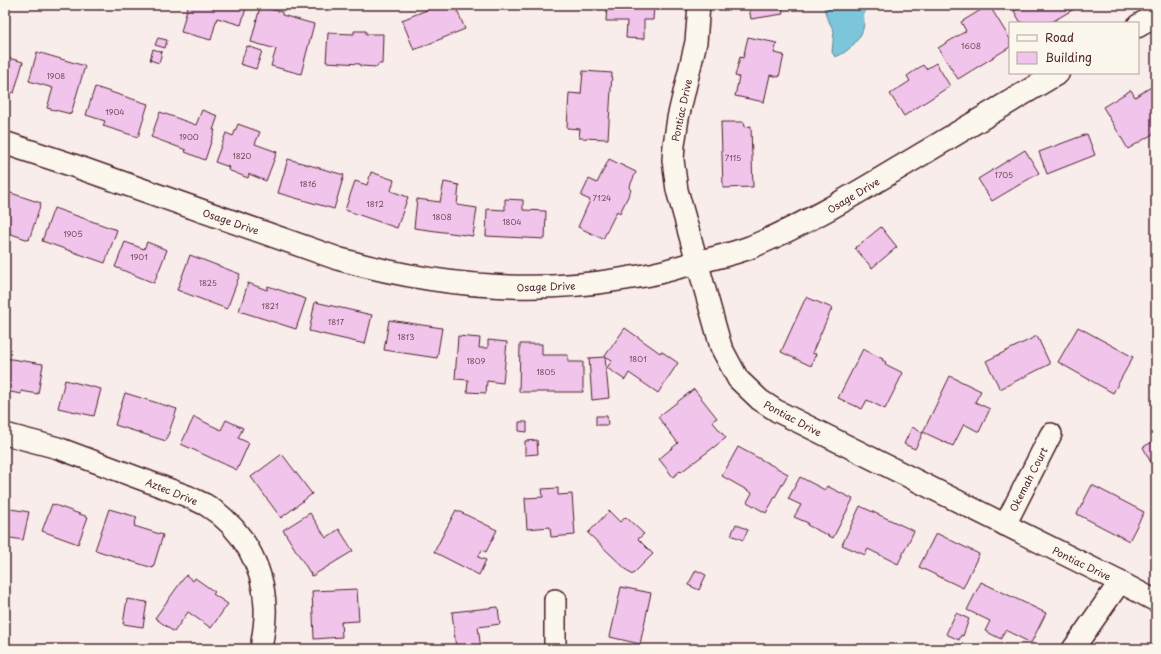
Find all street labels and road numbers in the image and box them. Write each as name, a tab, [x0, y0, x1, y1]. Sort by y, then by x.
street label: Pontiac Drive	[667, 77, 695, 143]
street label: Osage Drive	[824, 173, 882, 217]
street label: Osage Drive	[201, 204, 261, 238]
street label: Osage Drive	[516, 277, 576, 295]
street label: Pontiac Drive	[761, 396, 825, 440]
street label: Okemah Court	[1005, 444, 1051, 514]
street label: Aztec Drive	[144, 474, 200, 508]
street label: Pontiac Drive	[1050, 542, 1114, 584]

